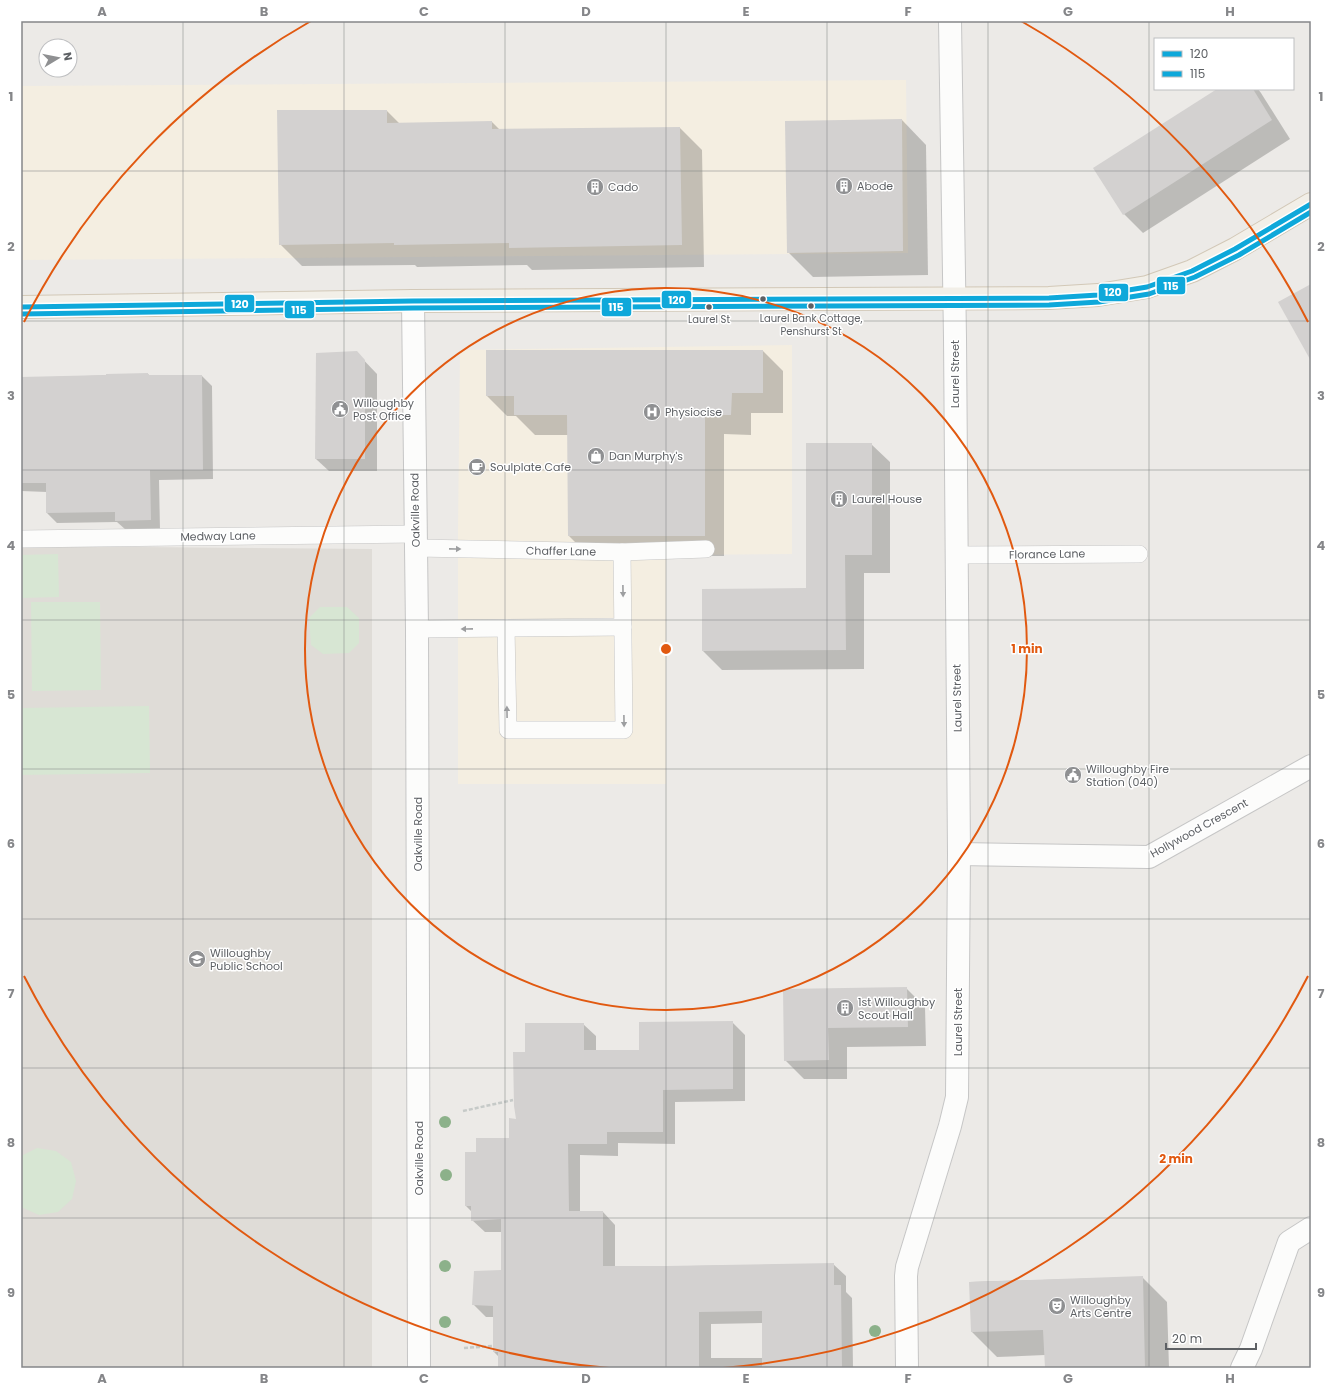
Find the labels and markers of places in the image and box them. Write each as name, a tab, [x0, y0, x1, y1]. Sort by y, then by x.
building icon: Abode	[834, 176, 854, 196]
building icon: Cado	[585, 177, 605, 197]
place label: Abode	[857, 178, 893, 194]
place label: Cado	[608, 179, 638, 195]
unlabelled marker	[758, 294, 768, 304]
marker: Laurel Bank Cottage, Penshurst St	[806, 301, 816, 311]
marker: Laurel St	[704, 302, 714, 312]
place label: Laurel Bank Cottage, Penshurst St	[760, 311, 862, 339]
place label: Laurel St	[688, 312, 730, 327]
place label: Willoughby Post Office	[353, 395, 415, 424]
public building icon: Willoughby Post Office	[330, 399, 350, 419]
hospital icon: Physiocise	[642, 402, 662, 422]
place label: Physiocise	[665, 404, 722, 420]
shop icon: Dan Murphy's	[586, 446, 606, 466]
place label: Dan Murphy's	[609, 448, 683, 464]
cafe icon: Soulplate Cafe	[467, 457, 487, 477]
place label: Soulplate Cafe	[490, 459, 571, 475]
building icon: Laurel House	[829, 489, 849, 509]
place label: Laurel House	[852, 491, 922, 507]
centre of rings	[659, 642, 673, 656]
place label: Willoughby Fire Station (040)	[1086, 761, 1169, 790]
public building icon: Willoughby Fire Station (040)	[1063, 765, 1083, 785]
place label: Willoughby Public School	[210, 945, 283, 974]
school or university icon: Willoughby Public School	[187, 949, 207, 969]
place label: 1st Willoughby Scout Hall	[858, 994, 936, 1023]
building icon: 1st Willoughby Scout Hall	[835, 998, 855, 1018]
place label: Willoughby Arts Centre	[1070, 1292, 1132, 1321]
theatre icon: Willoughby Arts Centre	[1047, 1296, 1067, 1316]

